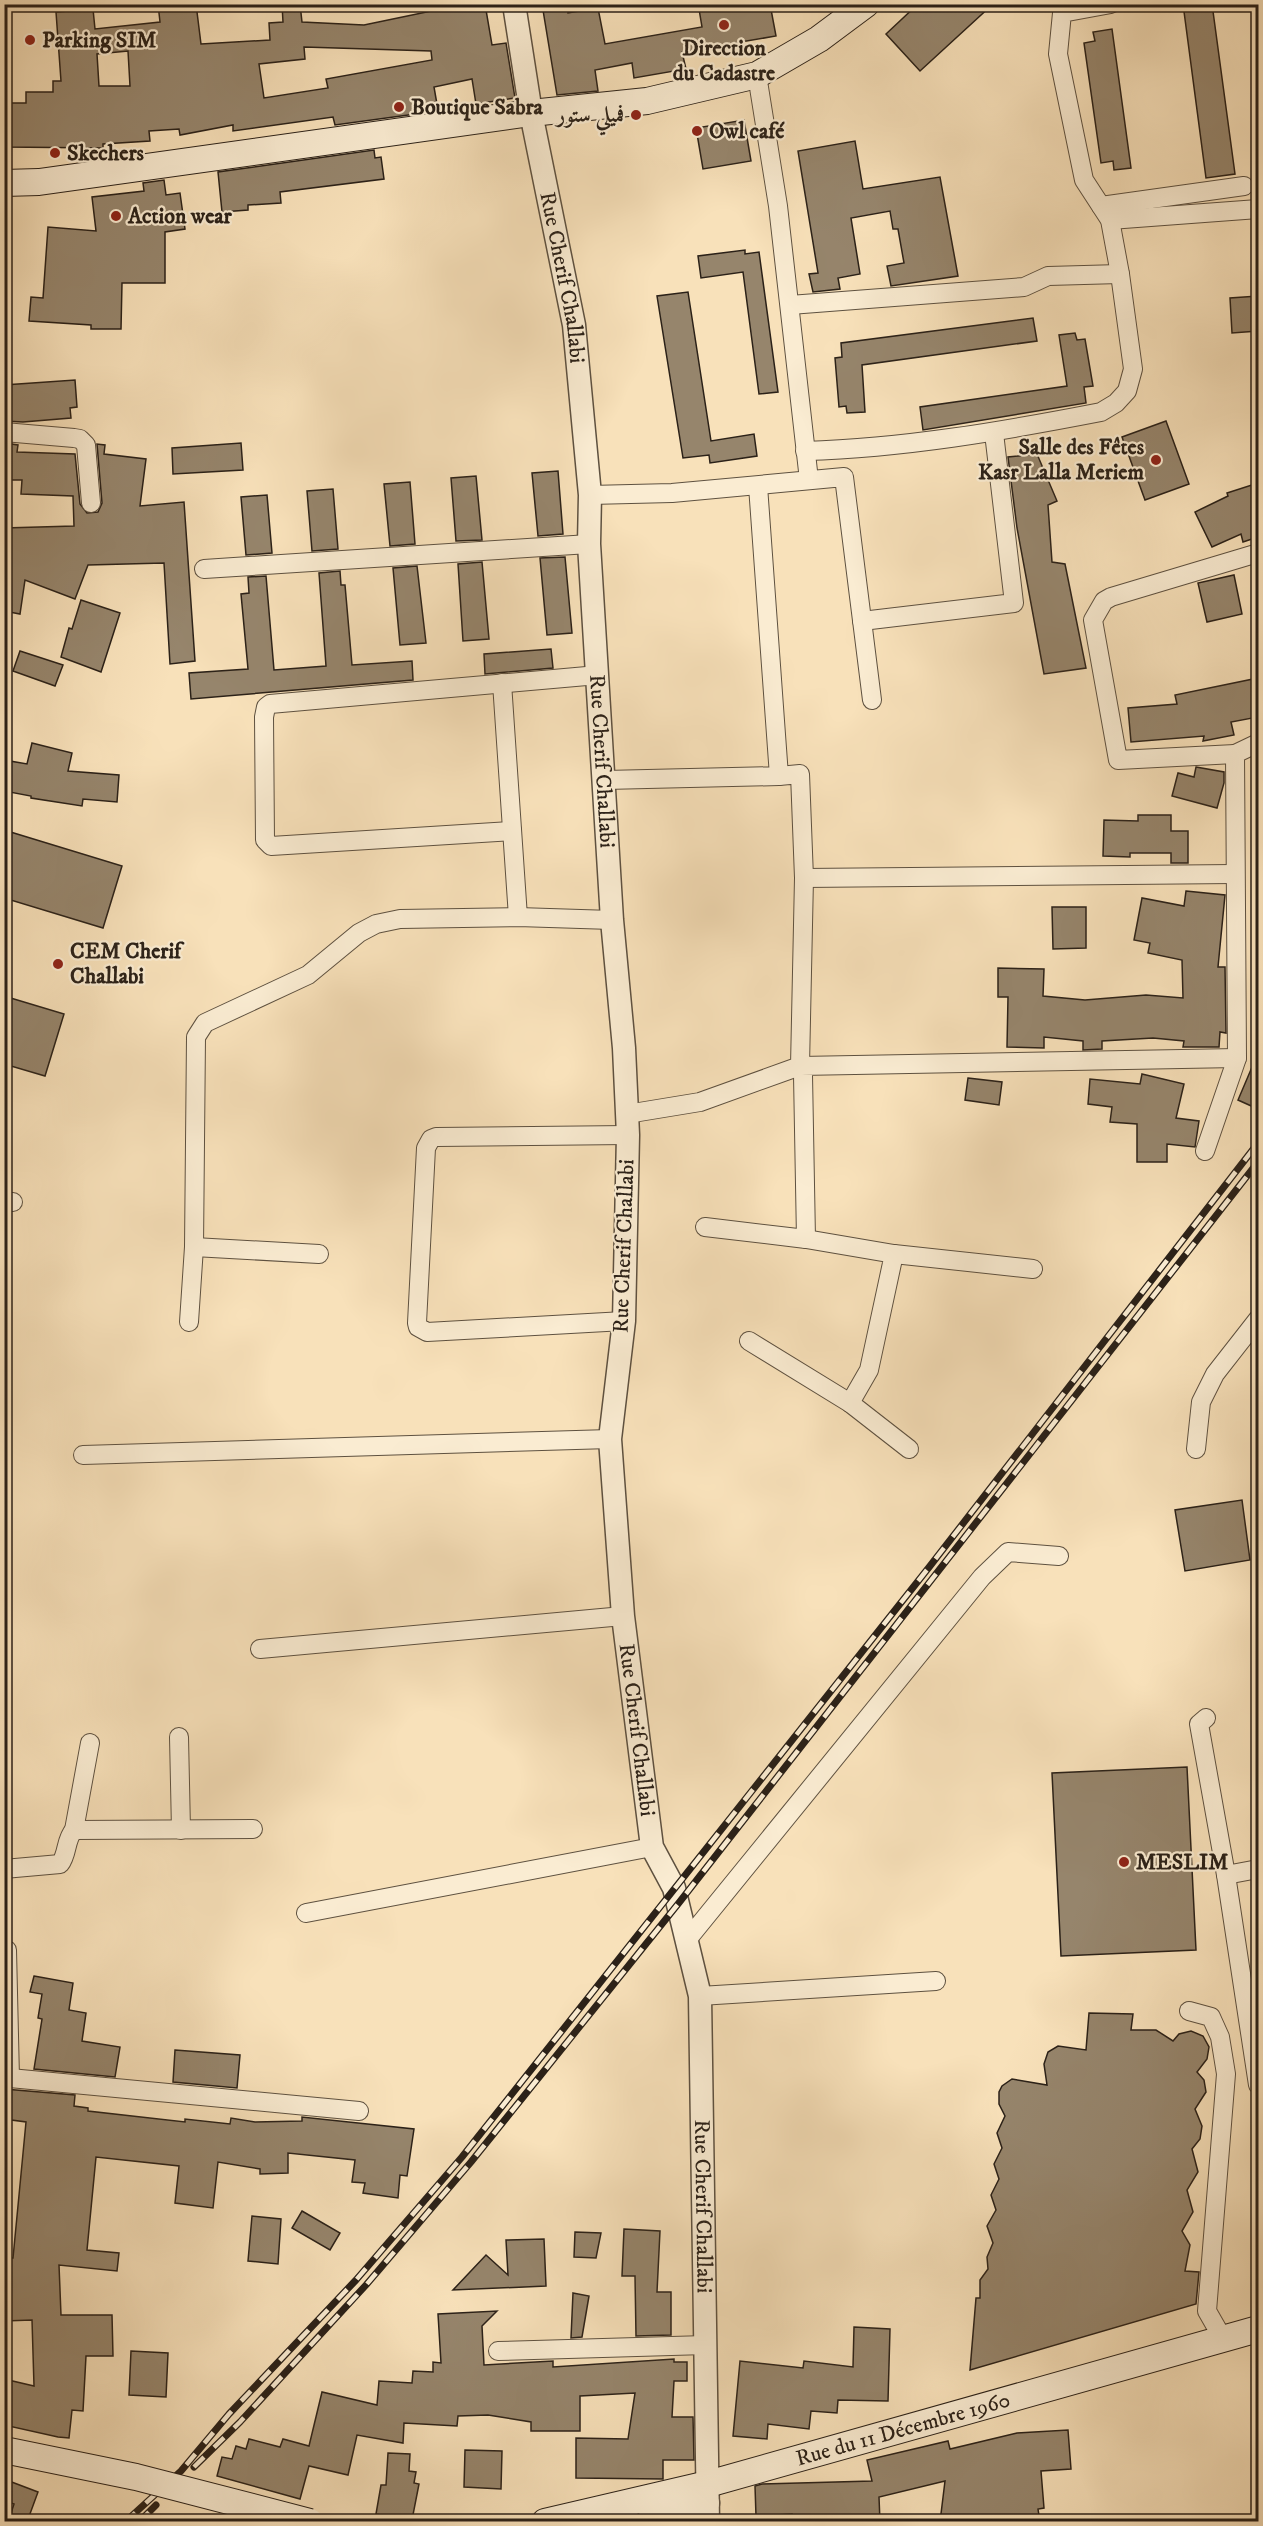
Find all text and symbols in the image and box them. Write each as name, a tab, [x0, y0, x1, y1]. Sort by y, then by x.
marker: Direction du Cadastre	[717, 18, 731, 32]
place label: Parking SIM	[42, 27, 156, 54]
marker: Parking SIM	[23, 33, 37, 47]
place label: Direction du Cadastre	[673, 35, 775, 87]
place label: Boutique Sabra	[411, 94, 544, 121]
marker: Boutique Sabra	[392, 100, 406, 114]
place label: فميلي ستور	[553, 102, 624, 136]
marker: فميلي ستور	[629, 108, 643, 122]
place label: Owl café	[709, 118, 785, 145]
marker: Owl café	[690, 124, 704, 138]
place label: Skechers	[67, 140, 145, 167]
marker: Skechers	[48, 146, 62, 160]
street label: Rue Cherif Challabi	[534, 189, 591, 364]
place label: Action wear	[127, 203, 233, 230]
marker: Action wear	[109, 209, 123, 223]
place label: Salle des Fêtes Kasr Lalla Meriem	[978, 434, 1145, 486]
marker: Salle des Fêtes Kasr Lalla Meriem	[1149, 453, 1163, 467]
street label: Rue Cherif Challabi	[583, 674, 621, 849]
place label: CEM Cherif Challabi	[70, 938, 185, 990]
marker: CEM Cherif Challabi	[51, 957, 65, 971]
street label: Rue Cherif Challabi	[607, 1159, 641, 1333]
street label: Rue Cherif Challabi	[613, 1642, 662, 1818]
place label: MESLIM	[1136, 1849, 1228, 1876]
marker: MESLIM	[1117, 1855, 1131, 1869]
street label: Rue Cherif Challabi	[688, 2119, 718, 2294]
street label: Rue du 11 Décembre 1960	[793, 2386, 1013, 2472]

